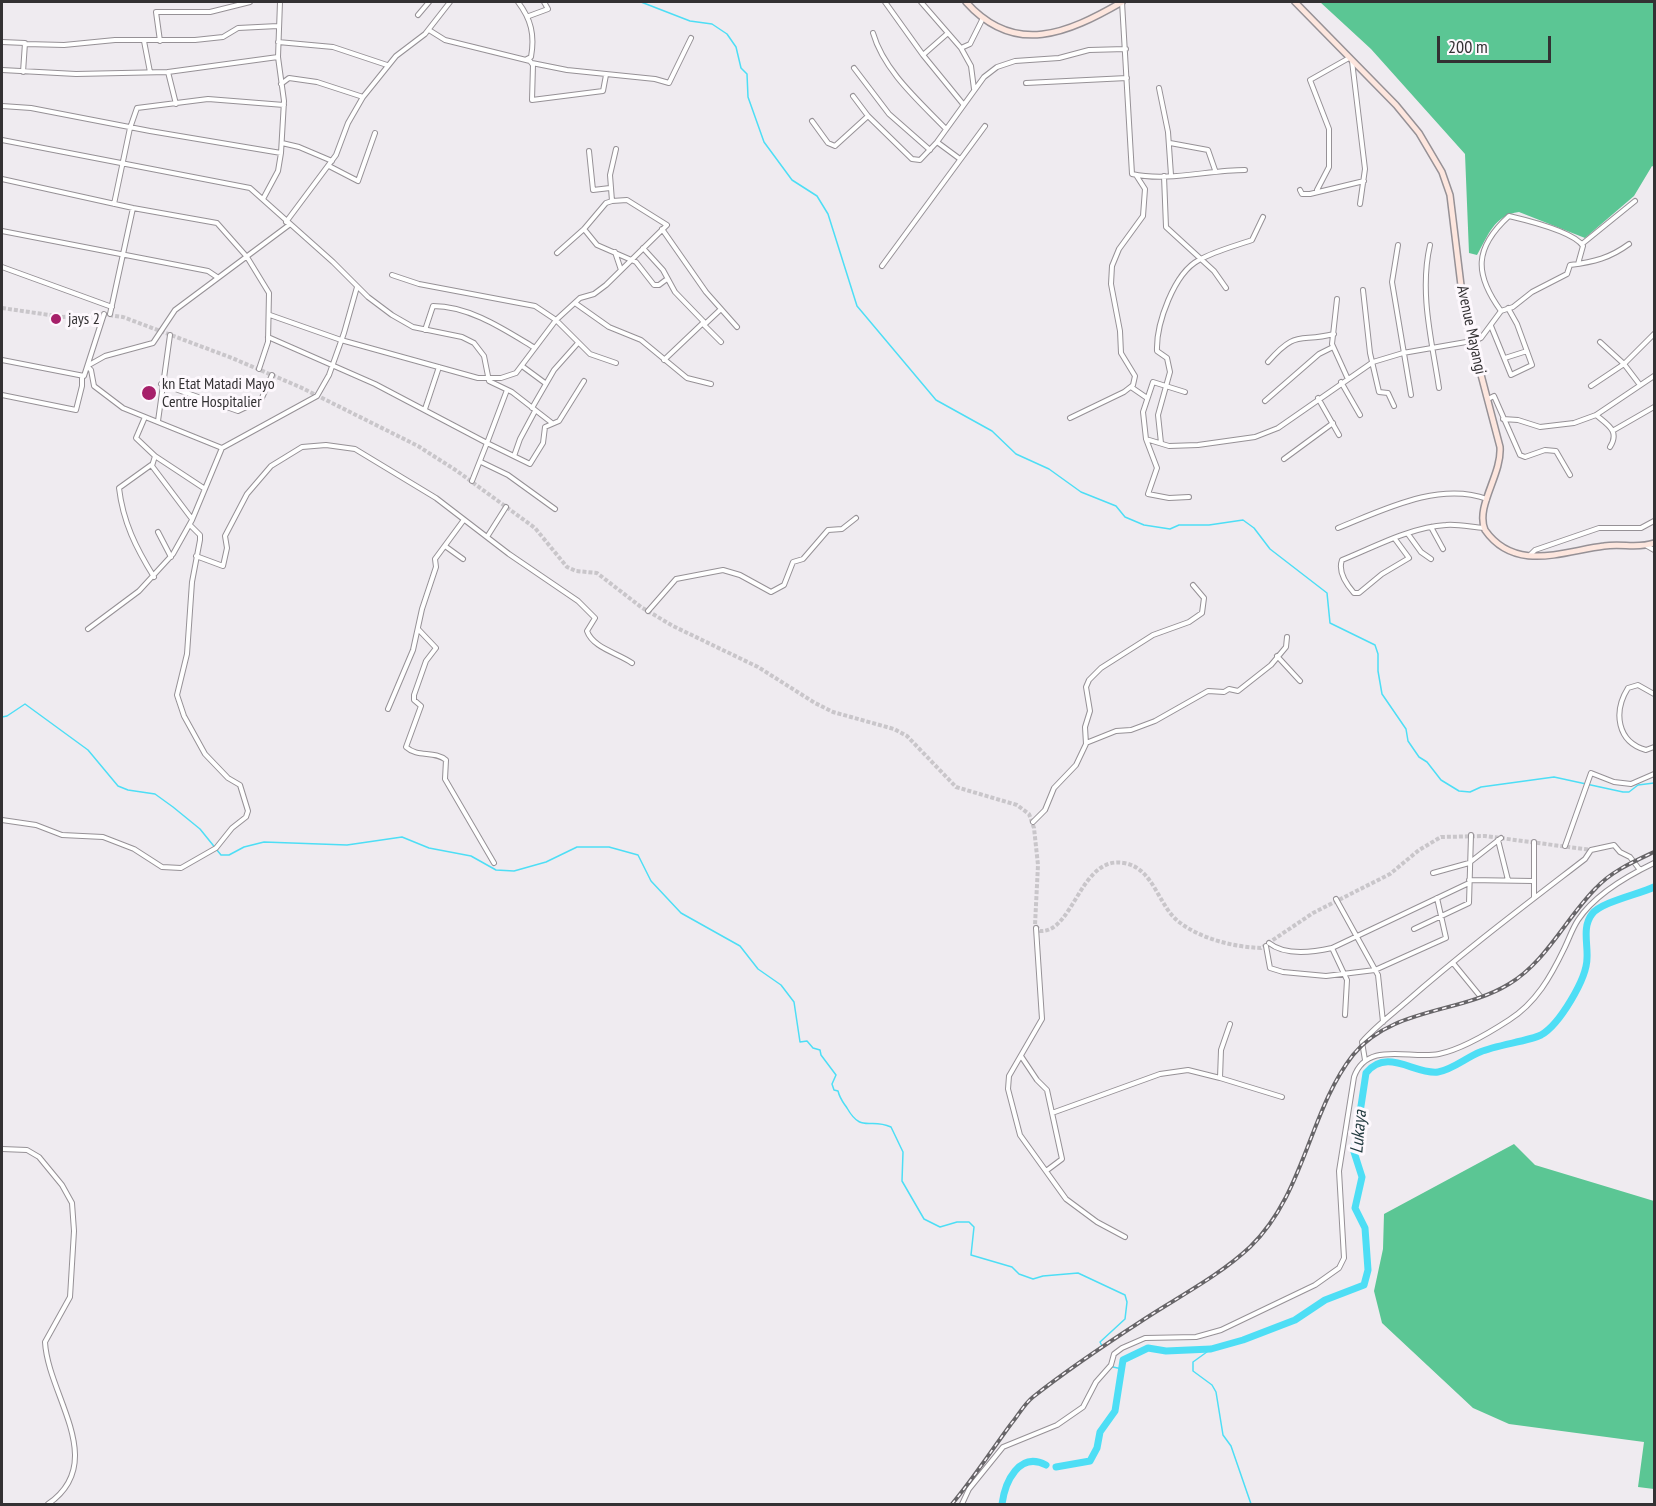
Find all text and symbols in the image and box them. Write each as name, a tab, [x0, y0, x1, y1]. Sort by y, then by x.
scale bar	[1440, 24, 1554, 62]
text: 200 m	[1448, 35, 1488, 58]
street label: Avenue Mayangi	[1452, 284, 1490, 376]
place label: jays 2	[68, 309, 100, 329]
marker: jays 2	[49, 312, 63, 326]
place label: kn Etat Matadi Mayo Centre Hospitalier	[162, 374, 275, 412]
marker: kn Etat Matadi Mayo Centre Hospitalier	[140, 384, 158, 402]
water label: Lukaya	[1346, 1110, 1372, 1154]

